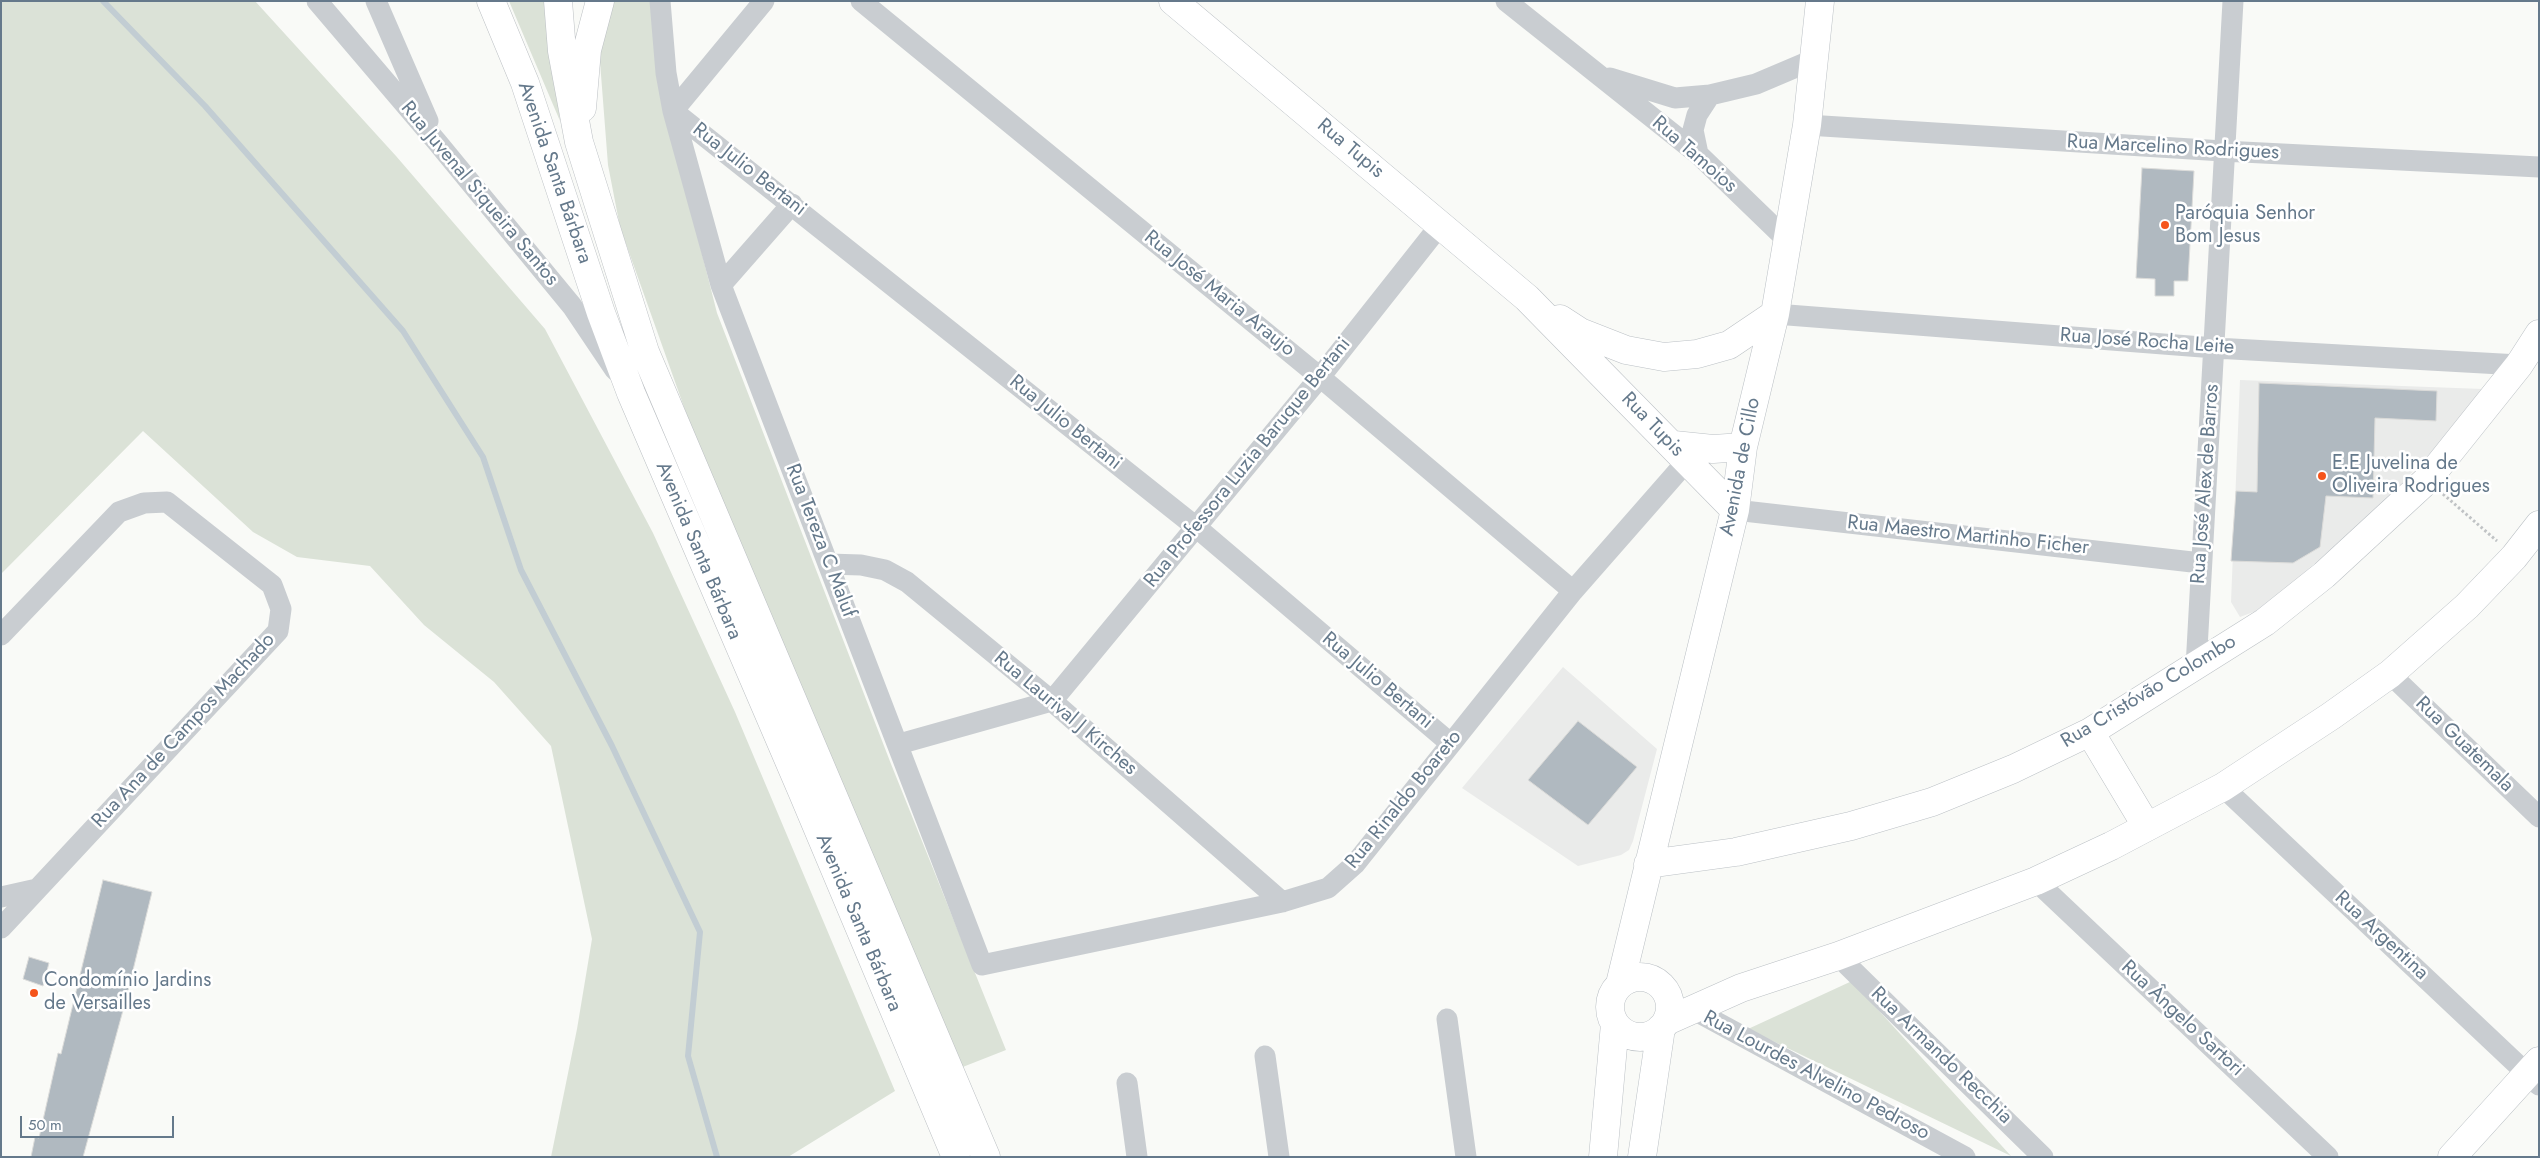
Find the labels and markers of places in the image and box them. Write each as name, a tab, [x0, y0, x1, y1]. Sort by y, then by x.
place label: Paróquia Senhor Bom Jesus	[2175, 202, 2315, 249]
marker: Paróquia Senhor Bom Jesus	[2159, 219, 2171, 231]
place label: E.E Juvelina de Oliveira Rodrigues	[2332, 452, 2490, 499]
marker: E.E Juvelina de Oliveira Rodrigues	[2316, 470, 2328, 482]
place label: Condomínio Jardins de Versailles	[44, 969, 211, 1016]
marker: Condomínio Jardins de Versailles	[28, 987, 40, 999]

